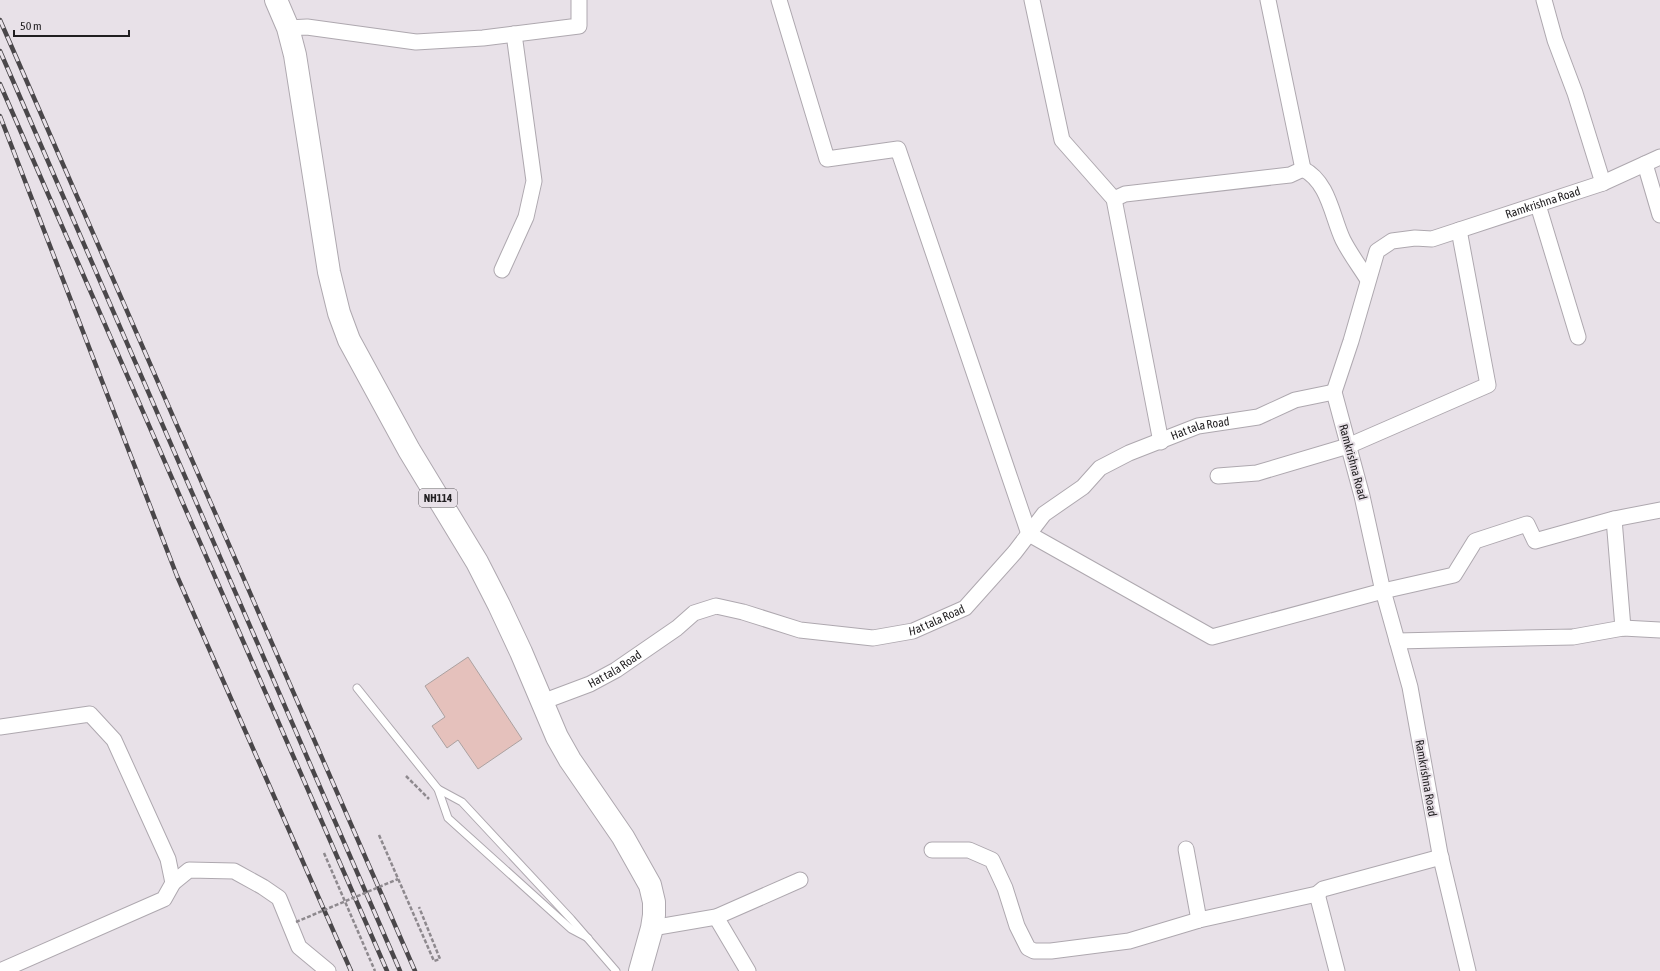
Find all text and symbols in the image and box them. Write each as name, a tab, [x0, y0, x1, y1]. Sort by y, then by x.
scale bar	[14, 12, 129, 38]
text: 50 m	[20, 19, 42, 33]
street label: Ramkrishna Road	[1504, 184, 1582, 221]
street label: Hat tala Road	[1169, 414, 1230, 443]
street label: Ramkrishna Road	[1336, 423, 1370, 501]
road number: NH114	[419, 489, 457, 507]
street label: Hat tala Road	[908, 602, 967, 639]
street label: Hat tala Road	[585, 648, 644, 691]
street label: Ramkrishna Road	[1412, 738, 1440, 818]

